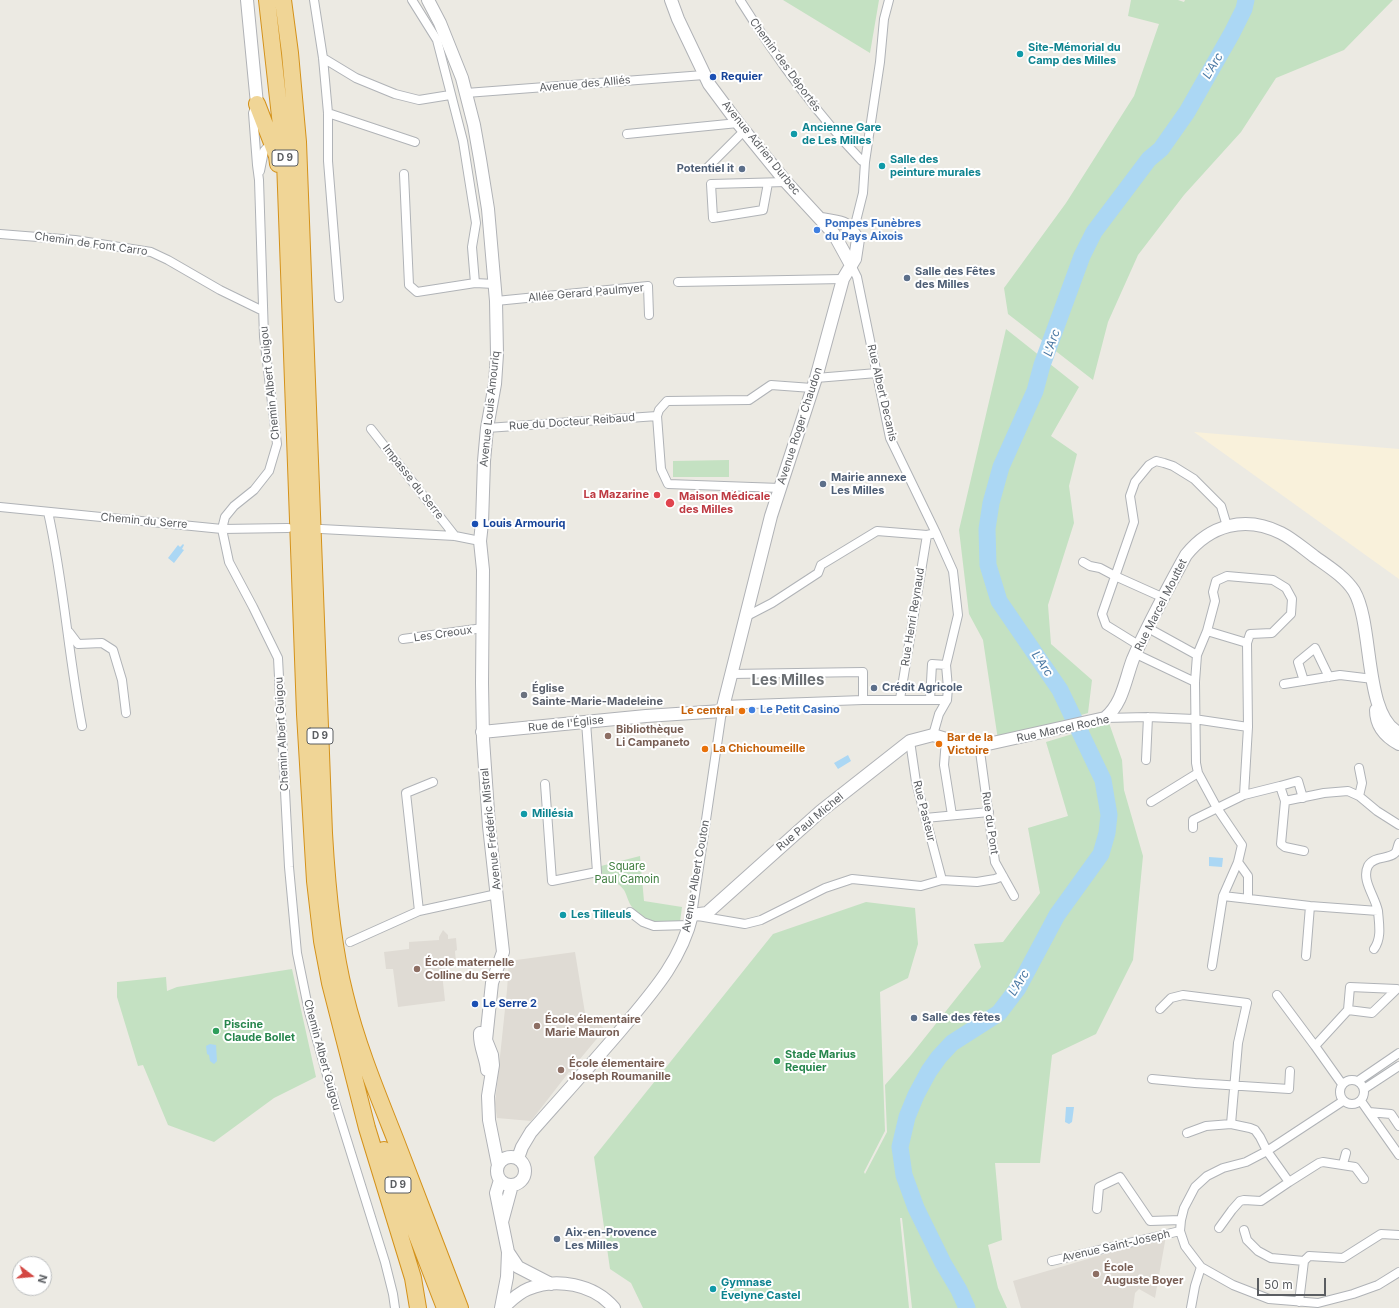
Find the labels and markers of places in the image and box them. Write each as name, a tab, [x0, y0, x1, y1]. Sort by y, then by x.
place label: Site-Mémorial du Camp des Milles	[1028, 41, 1121, 67]
marker: Site-Mémorial du Camp des Milles	[1015, 49, 1025, 59]
place label: Requier	[721, 70, 762, 84]
marker: Requier	[708, 72, 718, 82]
place label: Ancienne Gare de Les Milles	[802, 121, 881, 147]
marker: Ancienne Gare de Les Milles	[789, 129, 799, 139]
place label: Salle des peinture murales	[890, 153, 981, 179]
marker: Salle des peinture murales	[877, 161, 887, 171]
place label: Potentiel it	[677, 162, 734, 176]
marker: Potentiel it	[737, 164, 747, 174]
place label: Pompes Funèbres du Pays Aixois	[825, 217, 921, 243]
marker: Pompes Funèbres du Pays Aixois	[812, 225, 822, 235]
place label: Salle des Fêtes des Milles	[915, 265, 995, 291]
marker: Salle des Fêtes des Milles	[902, 273, 912, 283]
place label: Mairie annexe Les Milles	[831, 471, 906, 497]
marker: Mairie annexe Les Milles	[818, 479, 828, 489]
place label: La Mazarine	[584, 488, 649, 502]
marker: La Mazarine	[652, 490, 662, 500]
place label: Maison Médicale des Milles	[679, 490, 770, 516]
marker: Maison Médicale des Milles	[664, 497, 676, 509]
place label: Louis Armouriq	[483, 517, 565, 531]
marker: Louis Armouriq	[470, 519, 480, 529]
place label: Crédit Agricole	[882, 681, 963, 695]
place label: Église Sainte-Marie-Madeleine	[532, 682, 663, 708]
marker: Crédit Agricole	[869, 683, 879, 693]
marker: Église Sainte-Marie-Madeleine	[519, 690, 529, 700]
place label: Le Petit Casino	[760, 703, 840, 717]
place label: Le central	[681, 704, 734, 718]
marker: Le Petit Casino	[747, 705, 757, 715]
marker: Le central	[737, 706, 747, 716]
place label: Bibliothèque Li Campaneto	[616, 723, 690, 749]
marker: Bibliothèque Li Campaneto	[603, 731, 613, 741]
place label: Bar de la Victoire	[947, 731, 993, 757]
marker: Bar de la Victoire	[934, 739, 944, 749]
place label: La Chichoumeille	[713, 742, 805, 756]
marker: La Chichoumeille	[700, 744, 710, 754]
place label: Millésia	[532, 807, 573, 821]
marker: Millésia	[519, 809, 529, 819]
place label: Les Tilleuls	[571, 908, 631, 922]
marker: Les Tilleuls	[558, 910, 568, 920]
place label: École maternelle Colline du Serre	[425, 956, 514, 982]
marker: École maternelle Colline du Serre	[412, 964, 422, 974]
place label: Le Serre 2	[483, 997, 537, 1011]
marker: Le Serre 2	[470, 999, 480, 1009]
place label: Salle des fêtes	[922, 1011, 1000, 1025]
place label: École élementaire Marie Mauron	[545, 1013, 641, 1039]
marker: Salle des fêtes	[909, 1013, 919, 1023]
place label: Piscine Claude Bollet	[224, 1018, 295, 1044]
marker: École élementaire Marie Mauron	[532, 1021, 542, 1031]
marker: Piscine Claude Bollet	[211, 1026, 221, 1036]
place label: Stade Marius Requier	[785, 1048, 856, 1074]
marker: Stade Marius Requier	[772, 1056, 782, 1066]
place label: École élementaire Joseph Roumanille	[569, 1057, 671, 1083]
marker: École élementaire Joseph Roumanille	[556, 1065, 566, 1075]
place label: Aix-en-Provence Les Milles	[565, 1226, 657, 1252]
marker: Aix-en-Provence Les Milles	[552, 1234, 562, 1244]
place label: École Auguste Boyer	[1104, 1261, 1183, 1287]
marker: École Auguste Boyer	[1091, 1269, 1101, 1279]
place label: Gymnase Évelyne Castel	[721, 1276, 800, 1302]
marker: Gymnase Évelyne Castel	[708, 1284, 718, 1294]

